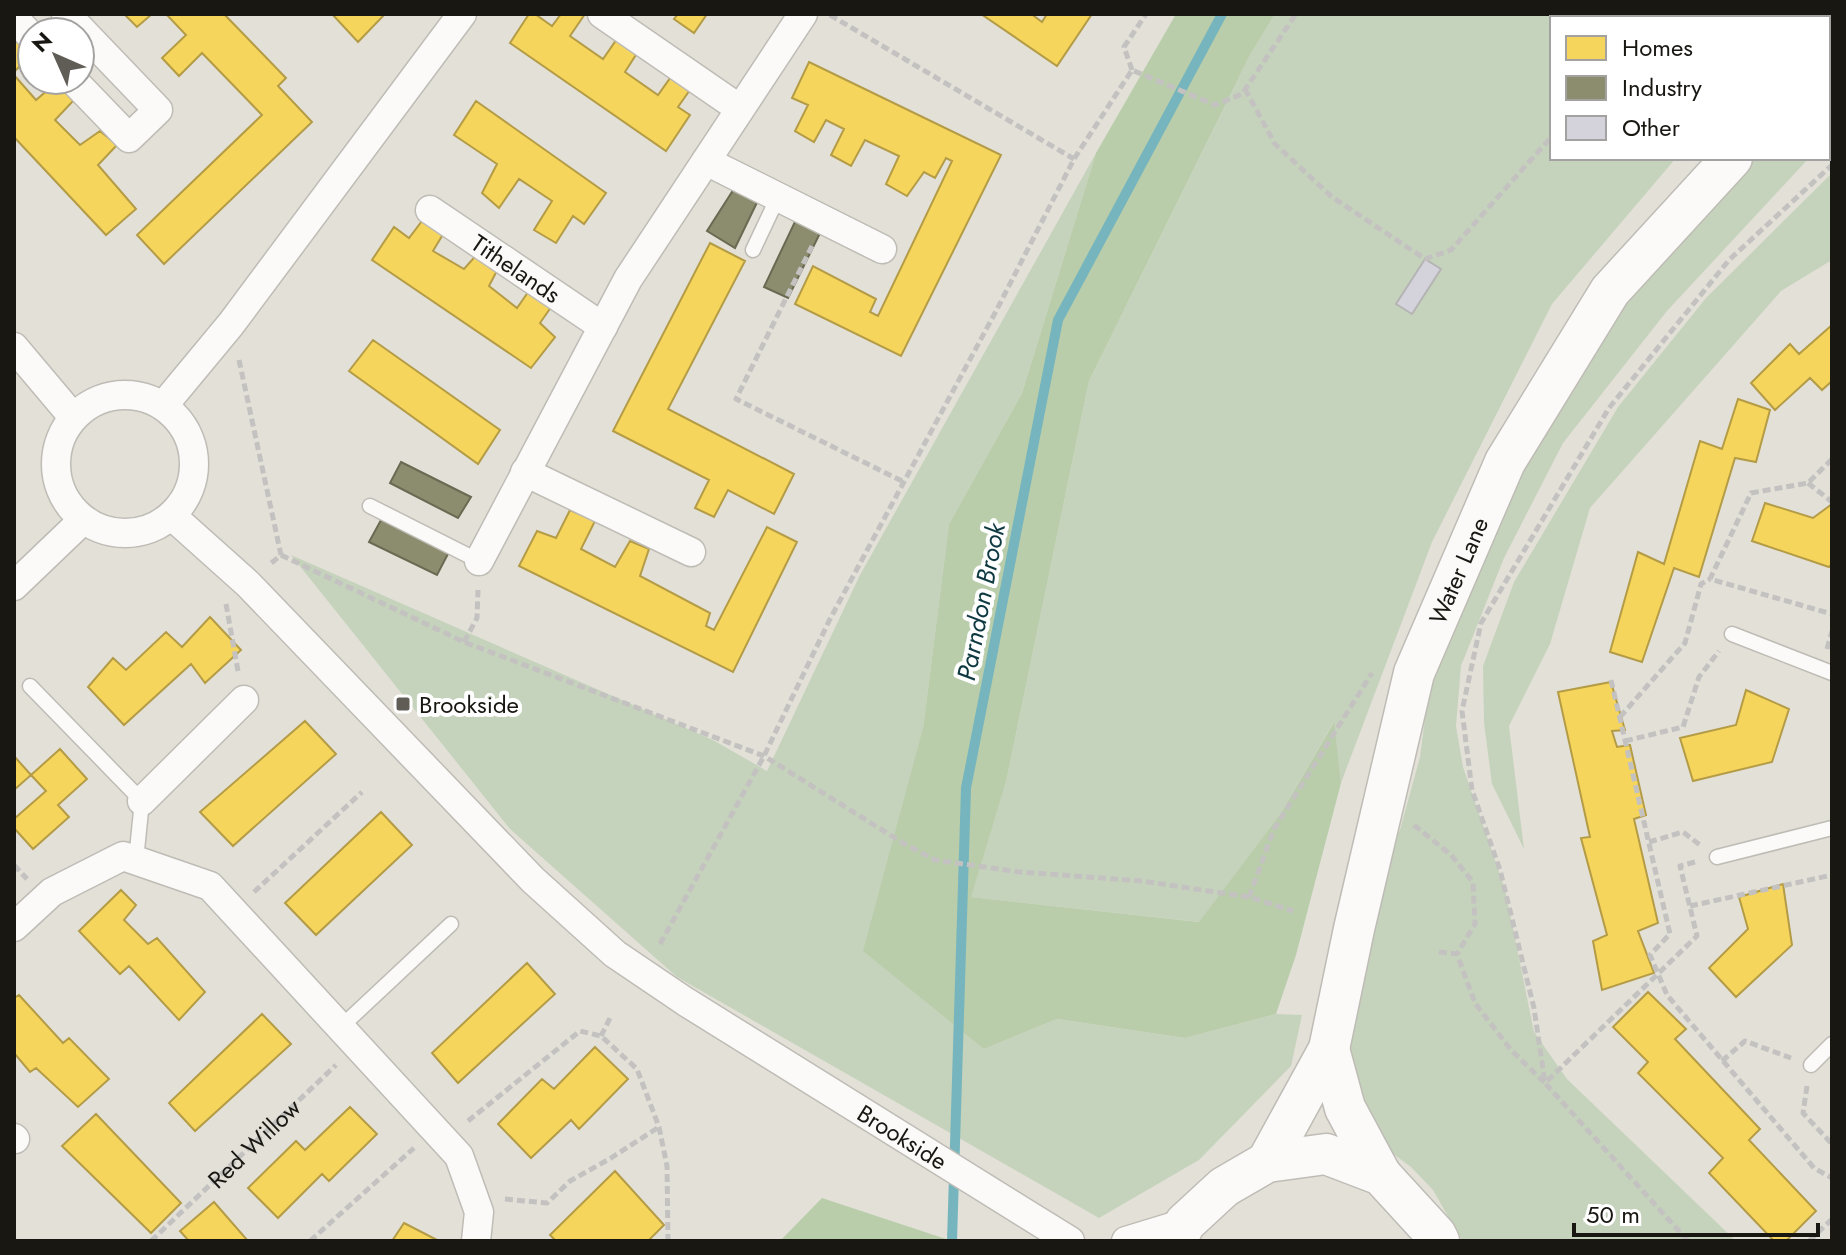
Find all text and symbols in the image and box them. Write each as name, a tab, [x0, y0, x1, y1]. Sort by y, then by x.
north arrow	[16, 16, 96, 96]
legend	[1550, 16, 1830, 160]
text: N	[24, 24, 59, 59]
text: Homes	[1622, 30, 1693, 65]
text: Industry	[1622, 70, 1702, 105]
text: Other	[1622, 110, 1681, 145]
street label: Tithelands	[464, 225, 568, 311]
street label: Water Lane	[1420, 511, 1497, 630]
water label: Parndon Brook	[947, 518, 1015, 684]
place label: Brookside	[419, 687, 519, 722]
marker: Brookside	[394, 695, 412, 713]
street label: Red Willow	[199, 1090, 309, 1196]
street label: Brookside	[851, 1095, 954, 1178]
scale bar	[1574, 1187, 1818, 1237]
text: 50 m	[1586, 1197, 1640, 1232]

